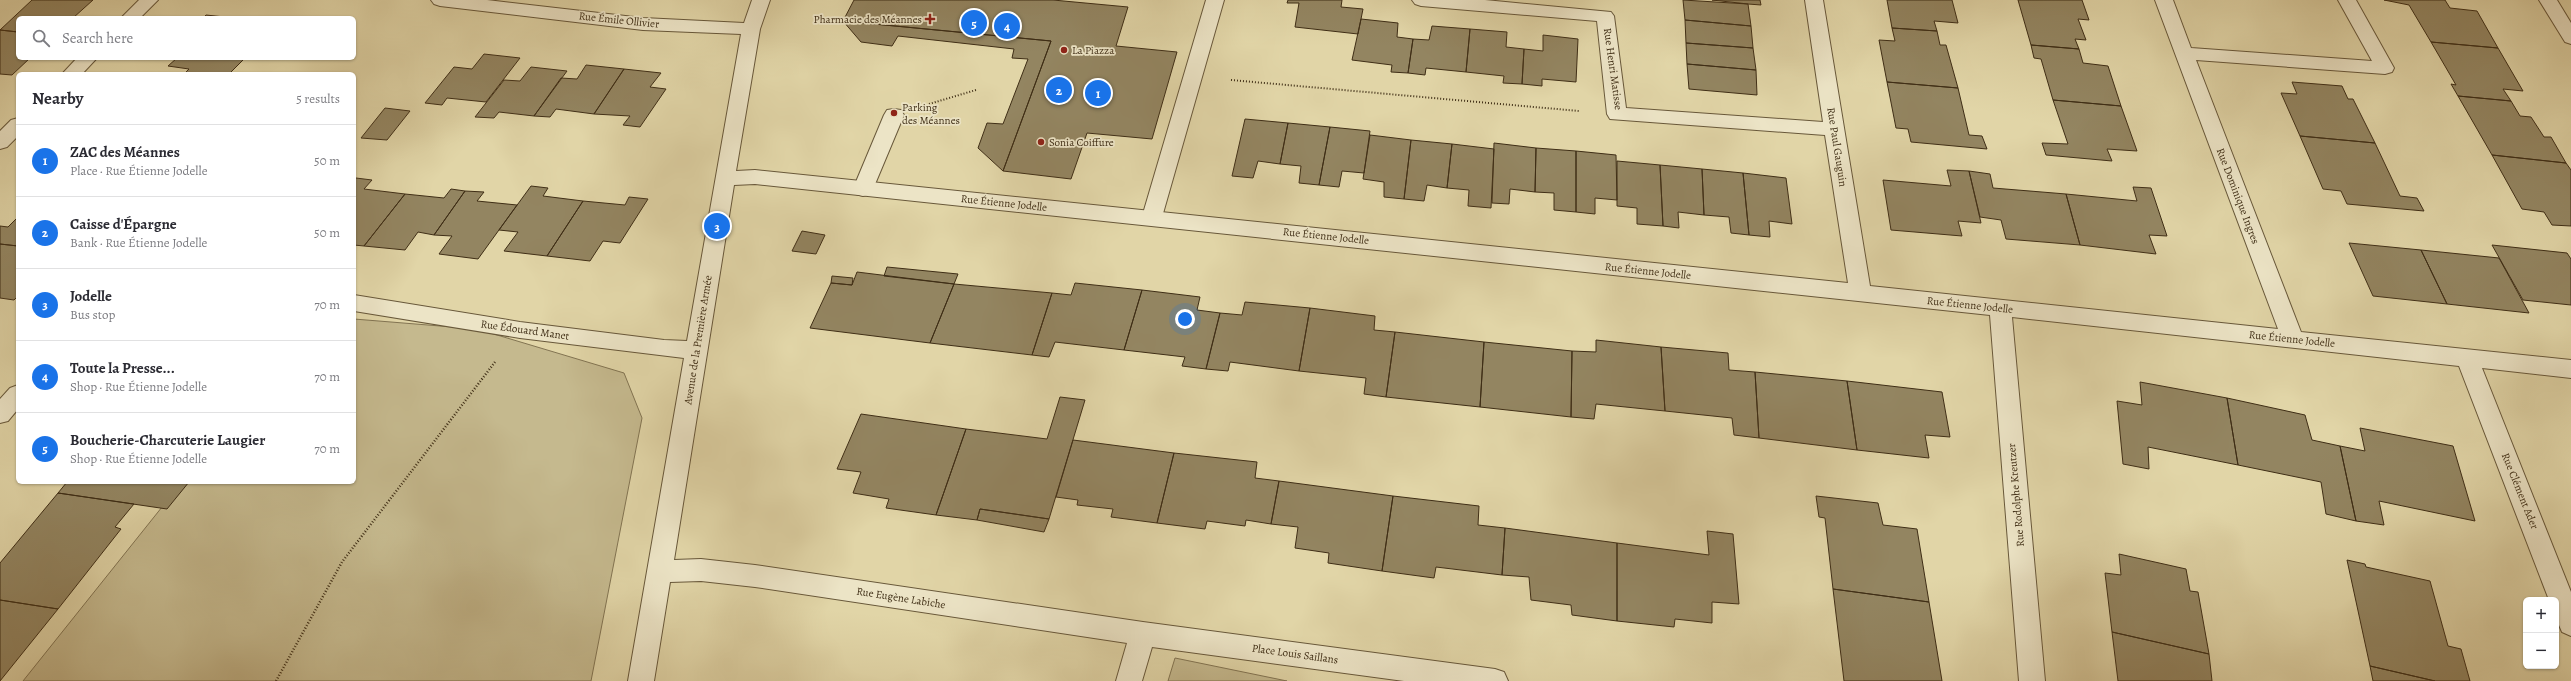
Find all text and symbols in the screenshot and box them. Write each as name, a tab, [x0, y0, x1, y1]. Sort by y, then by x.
street label: Rue Émile Ollivier	[578, 8, 660, 32]
pin: 5	[961, 8, 987, 38]
pin: 4	[994, 11, 1020, 41]
place label: Pharmacie des Méannes	[814, 12, 922, 27]
marker: Pharmacie des Méannes	[925, 14, 935, 24]
search box	[16, 16, 356, 60]
icon: search	[30, 27, 52, 49]
street label: Rue Henri Matisse	[1600, 27, 1626, 111]
text: Search here	[62, 28, 133, 48]
place label: La Piazza	[1072, 43, 1115, 58]
marker: La Piazza	[1059, 45, 1069, 55]
pin: 2	[1046, 75, 1072, 105]
pin: 1	[1085, 78, 1111, 108]
text: Nearby	[32, 87, 83, 110]
text: 5 results	[296, 90, 340, 107]
place label: Parking des Méannes	[902, 100, 960, 128]
street label: Rue Paul Gauguin	[1823, 106, 1851, 188]
marker: Parking des Méannes	[889, 108, 899, 118]
place label: Sonia Coiffure	[1049, 135, 1114, 150]
marker: Sonia Coiffure	[1036, 137, 1046, 147]
text: ZAC des Méannes	[70, 142, 180, 162]
street label: Rue Dominique Ingres	[2213, 146, 2263, 246]
text: 1	[43, 152, 47, 169]
text: 50 m	[314, 152, 340, 169]
text: Place · Rue Étienne Jodelle	[70, 162, 208, 179]
street label: Rue Étienne Jodelle	[960, 191, 1048, 215]
pin: 3	[704, 211, 730, 241]
text: Caisse d'Épargne	[70, 214, 177, 234]
text: 2	[42, 224, 48, 241]
text: 50 m	[314, 224, 340, 241]
street label: Rue Étienne Jodelle	[1282, 224, 1370, 248]
text: Bank · Rue Étienne Jodelle	[70, 234, 207, 251]
street label: Rue Étienne Jodelle	[1604, 259, 1692, 283]
street label: Avenue de la Première Armée	[680, 274, 716, 407]
text: Jodelle	[70, 286, 112, 306]
street label: Rue Étienne Jodelle	[1926, 293, 2014, 317]
text: 3	[42, 296, 48, 313]
text: 70 m	[314, 296, 340, 313]
text: Bus stop	[70, 306, 115, 323]
your location	[1175, 309, 1195, 329]
street label: Rue Édouard Manet	[480, 316, 571, 344]
street label: Rue Étienne Jodelle	[2248, 327, 2336, 351]
text: Toute la Presse...	[70, 358, 175, 378]
text: 4	[42, 368, 48, 385]
text: 70 m	[314, 368, 340, 385]
text: Shop · Rue Étienne Jodelle	[70, 378, 207, 395]
text: Boucherie-Charcuterie Laugier	[70, 430, 265, 450]
text: 5	[42, 440, 48, 457]
text: 70 m	[314, 440, 340, 457]
street label: Rue Rodolphe Kreutzer	[2004, 443, 2028, 547]
text: Shop · Rue Étienne Jodelle	[70, 450, 207, 467]
street label: Rue Clément Ader	[2498, 451, 2542, 531]
street label: Rue Eugène Labiche	[855, 584, 947, 612]
map controls	[2523, 597, 2559, 669]
button: +	[2523, 597, 2559, 633]
button: −	[2523, 633, 2559, 669]
street label: Place Louis Saillans	[1251, 641, 1339, 667]

